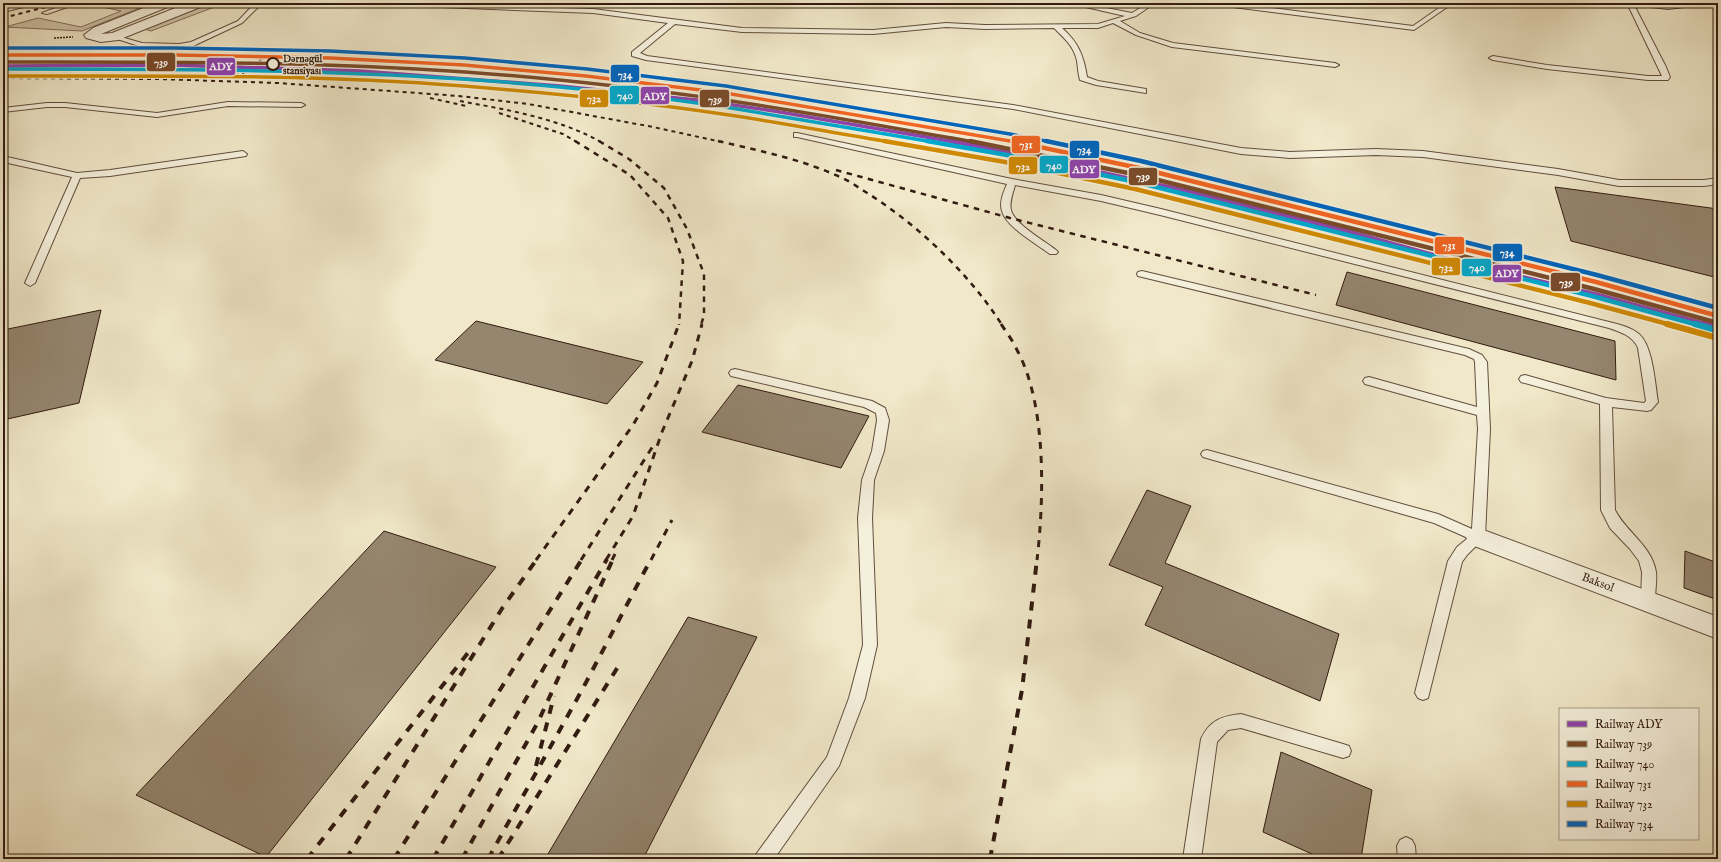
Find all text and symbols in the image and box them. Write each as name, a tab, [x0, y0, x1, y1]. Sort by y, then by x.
line badge: 739	[146, 52, 176, 72]
place label: Dərnəgül stansiyası	[283, 53, 323, 78]
text: 739	[154, 56, 168, 70]
line badge: ADY	[206, 57, 236, 76]
marker: Dərnəgül stansiyası	[266, 57, 280, 71]
text: ADY	[208, 60, 234, 74]
line badge: 734	[610, 64, 640, 83]
text: 734	[618, 68, 633, 82]
line badge: 740	[609, 85, 640, 105]
line badge: ADY	[640, 86, 670, 105]
line badge: 732	[579, 89, 609, 108]
text: 740	[617, 89, 634, 103]
line badge: 739	[699, 89, 730, 108]
text: ADY	[642, 90, 668, 104]
text: 732	[587, 92, 602, 106]
text: 739	[708, 93, 722, 107]
line badge: 731	[1011, 135, 1041, 154]
text: 731	[1019, 138, 1033, 152]
line badge: 734	[1069, 140, 1100, 159]
text: 734	[1077, 143, 1092, 157]
line badge: 740	[1039, 155, 1069, 174]
line badge: 732	[1008, 156, 1038, 175]
text: 740	[1046, 159, 1063, 173]
line badge: ADY	[1069, 159, 1100, 179]
text: 732	[1016, 160, 1031, 174]
text: ADY	[1071, 163, 1097, 177]
line badge: 739	[1128, 167, 1158, 186]
text: 739	[1136, 170, 1150, 184]
line badge: 731	[1434, 236, 1465, 255]
text: 731	[1442, 239, 1456, 253]
line badge: 734	[1492, 243, 1523, 262]
text: 734	[1500, 246, 1515, 260]
line badge: 732	[1431, 257, 1461, 276]
line badge: 740	[1461, 258, 1492, 277]
text: 732	[1439, 261, 1454, 275]
text: 740	[1469, 261, 1486, 275]
line badge: ADY	[1492, 264, 1522, 283]
text: ADY	[1494, 267, 1520, 281]
line badge: 739	[1550, 272, 1581, 292]
text: 739	[1559, 276, 1573, 290]
street label: Baksol	[1580, 569, 1617, 596]
legend	[1559, 708, 1699, 840]
text: Railway ADY	[1595, 717, 1663, 732]
text: Railway 739	[1595, 737, 1652, 752]
text: Railway 740	[1595, 757, 1654, 772]
text: Railway 731	[1595, 777, 1652, 792]
text: Railway 732	[1595, 797, 1653, 812]
text: Railway 734	[1595, 817, 1653, 832]

